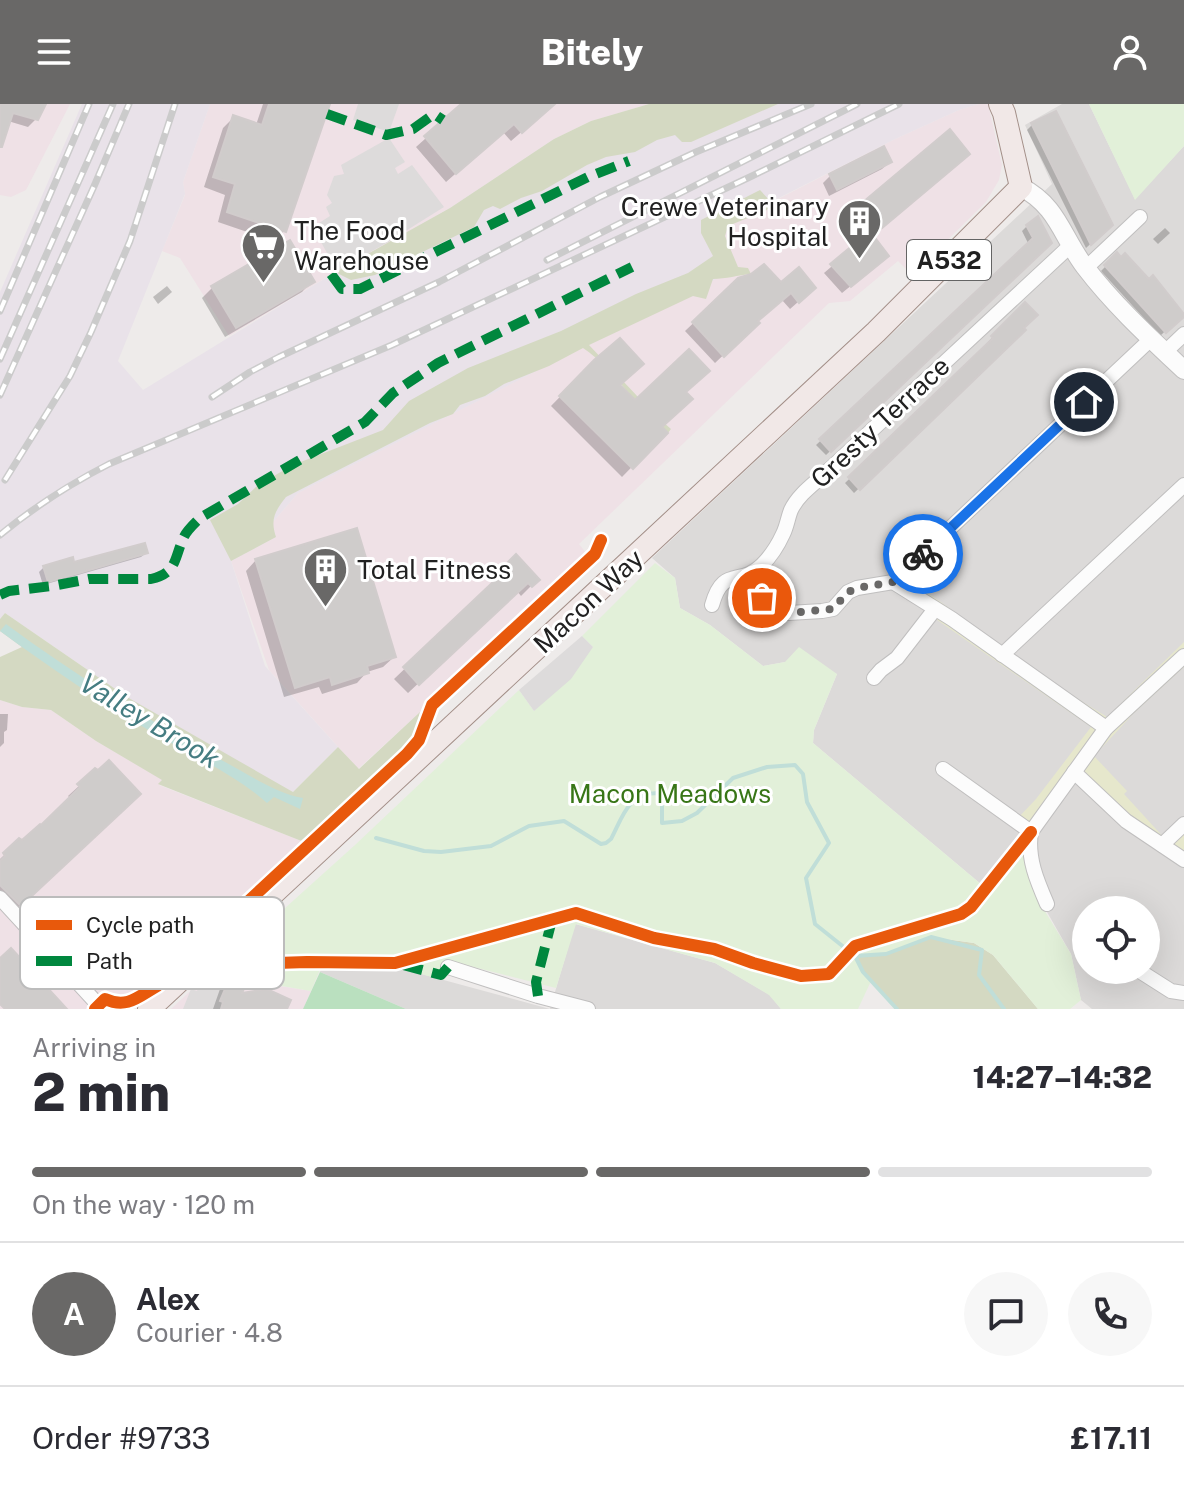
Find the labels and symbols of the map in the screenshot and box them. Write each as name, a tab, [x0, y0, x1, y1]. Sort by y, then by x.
place label: Crewe Veterinary Hospital	[621, 191, 829, 252]
building icon: Crewe Veterinary Hospital	[836, 197, 884, 260]
place label: The Food Warehouse	[294, 215, 429, 276]
supermarket icon: The Food Warehouse	[239, 221, 287, 284]
road number: A532	[907, 240, 991, 280]
street label: Gresty Terrace	[804, 350, 956, 494]
pin	[1050, 368, 1118, 436]
courier	[883, 514, 963, 594]
street label: Macon Way	[527, 542, 649, 659]
building icon: Total Fitness	[302, 545, 350, 608]
place label: Total Fitness	[357, 554, 511, 585]
pin	[728, 564, 796, 632]
water label: Valley Brook	[74, 665, 226, 775]
park label: Macon Meadows	[569, 778, 771, 809]
legend	[20, 897, 284, 989]
text: Cycle path	[86, 912, 194, 938]
text: Path	[86, 948, 133, 974]

